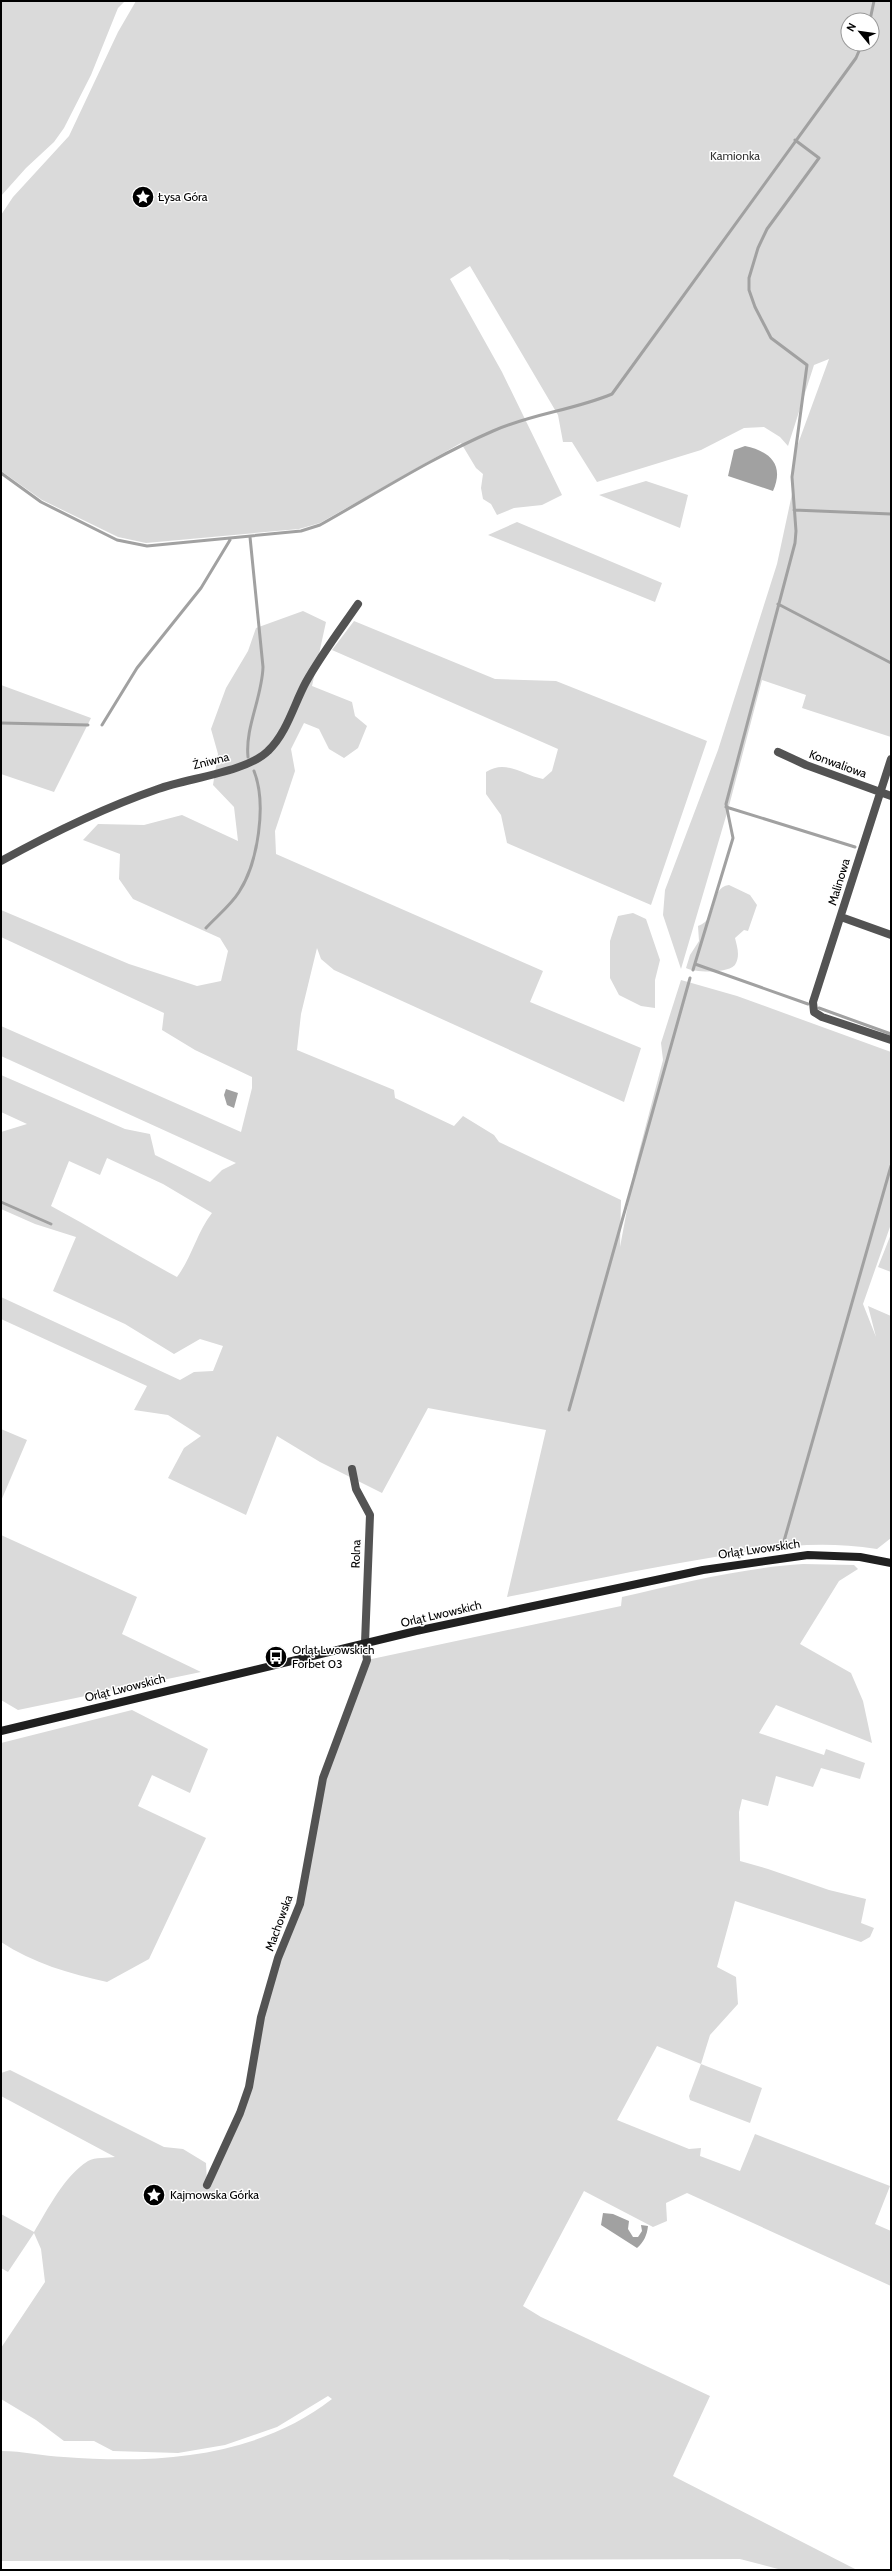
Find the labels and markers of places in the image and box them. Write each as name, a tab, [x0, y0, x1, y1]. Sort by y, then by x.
place icon: Łysa Góra	[130, 184, 156, 210]
place label: Łysa Góra	[158, 189, 208, 204]
place label: Orląt Lwowskich Forbet 03	[292, 1642, 375, 1671]
bus stop icon: Orląt Lwowskich Forbet 03	[263, 1644, 289, 1670]
place icon: Kajmowska Górka	[141, 2182, 167, 2208]
place label: Kajmowska Górka	[170, 2187, 259, 2202]

